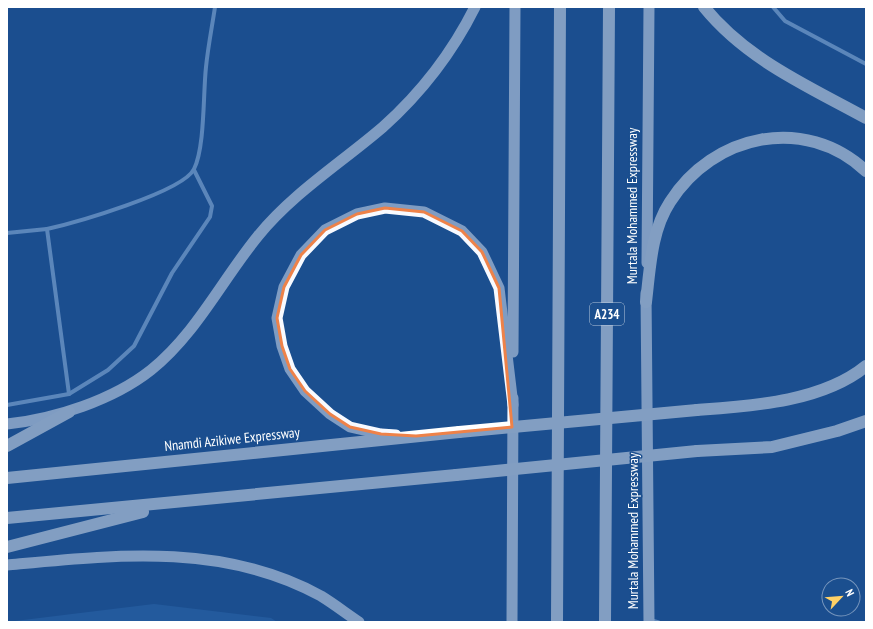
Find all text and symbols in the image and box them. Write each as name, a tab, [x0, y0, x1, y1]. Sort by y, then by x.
street label: Murtala Mohammed Expressway	[623, 127, 641, 284]
road number: A234	[590, 303, 624, 325]
street label: Nnamdi Azikiwe Expressway	[163, 423, 301, 455]
street label: Murtala Mohammed Expressway	[624, 452, 642, 609]
north arrow	[821, 577, 861, 617]
text: N	[842, 587, 858, 598]

